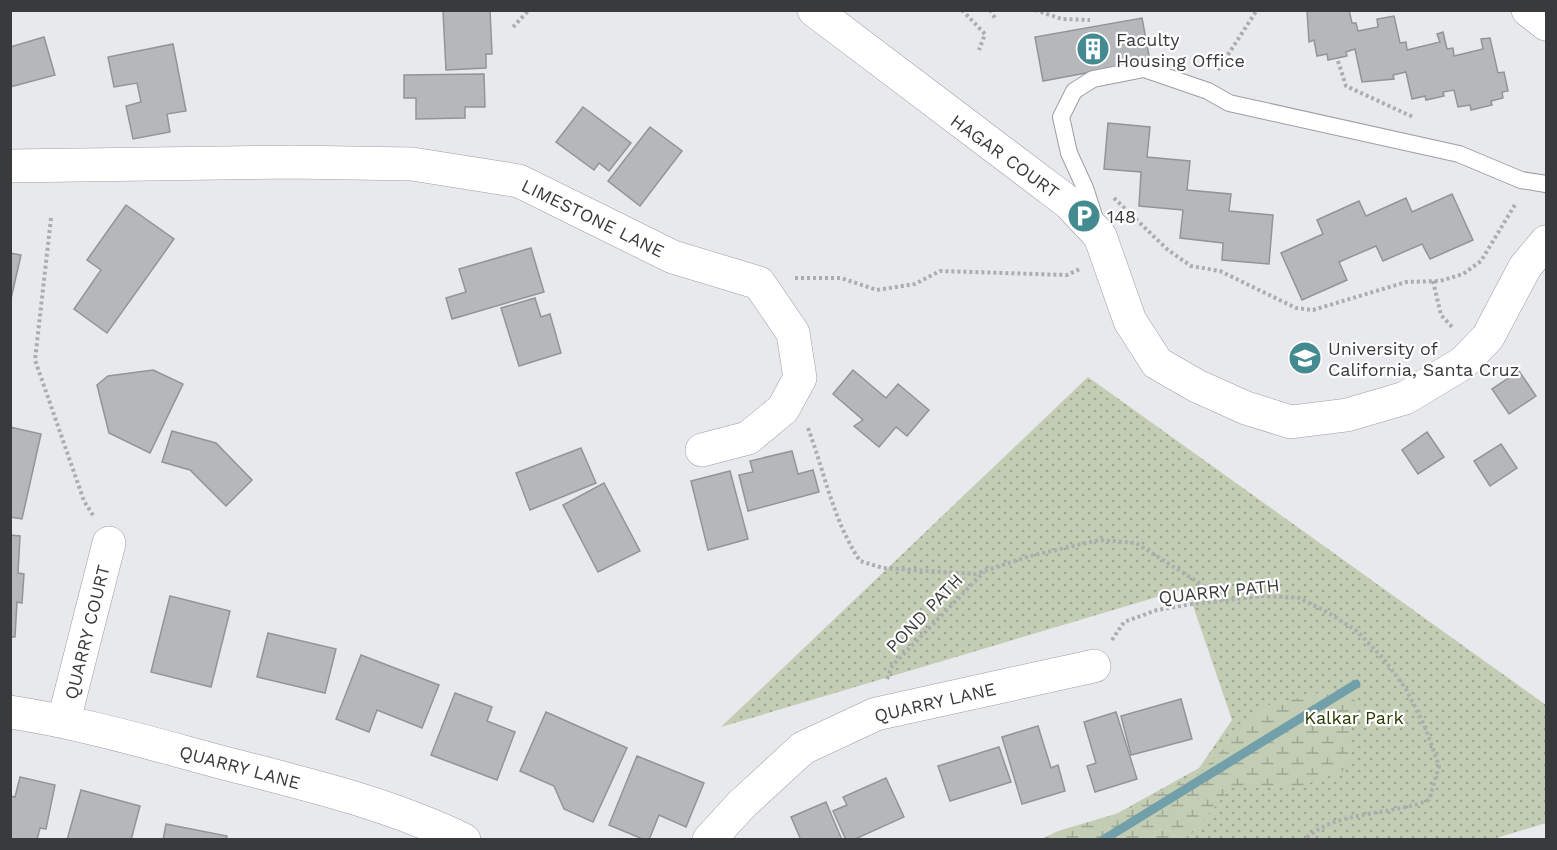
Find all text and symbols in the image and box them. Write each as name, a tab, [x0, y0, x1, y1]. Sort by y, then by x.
place label: Faculty Housing Office	[1116, 29, 1245, 71]
building icon: Faculty Housing Office	[1075, 31, 1111, 67]
street label: HAGAR COURT	[947, 110, 1063, 202]
street label: LIMESTONE LANE	[518, 174, 668, 262]
parking icon: 148	[1066, 198, 1102, 234]
place label: 148	[1107, 206, 1136, 227]
place label: University of California, Santa Cruz	[1328, 338, 1519, 380]
school or university icon: University of California, Santa Cruz	[1287, 340, 1323, 376]
street label: QUARRY COURT	[60, 562, 114, 701]
street label: POND PATH	[881, 569, 967, 657]
street label: QUARRY PATH	[1158, 574, 1280, 608]
street label: QUARRY LANE	[872, 678, 998, 726]
park label: Kalkar Park	[1304, 707, 1404, 728]
street label: QUARRY LANE	[177, 741, 303, 793]

